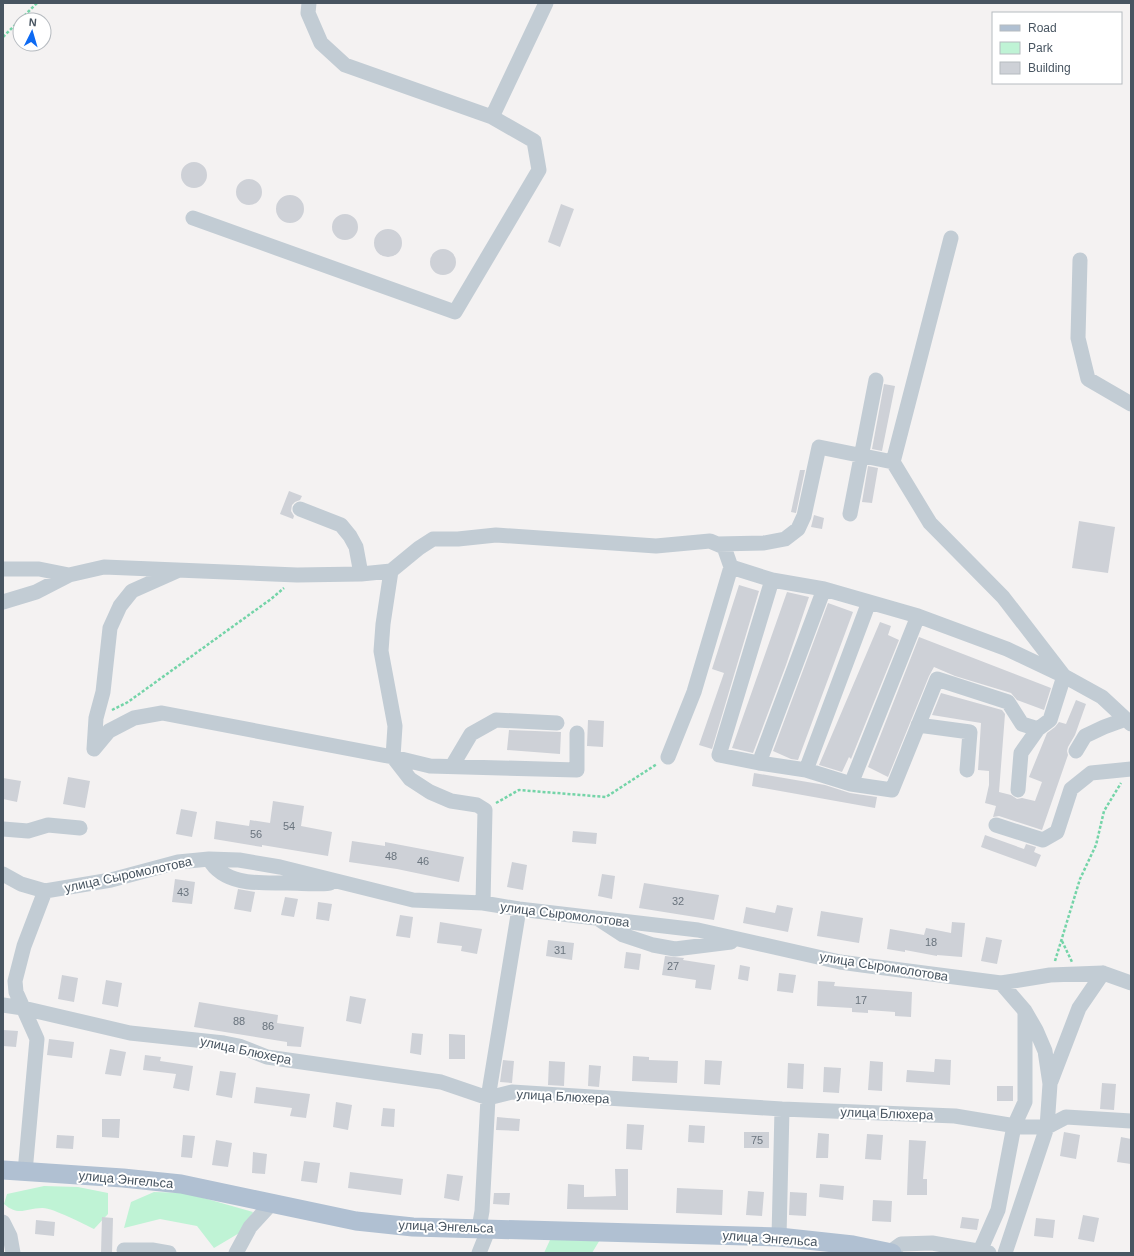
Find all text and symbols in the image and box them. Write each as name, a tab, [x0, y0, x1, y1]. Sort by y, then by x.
north arrow	[12, 12, 52, 52]
legend	[992, 12, 1122, 84]
text: N	[28, 16, 37, 28]
text: Road	[1028, 21, 1057, 35]
text: Park	[1028, 41, 1054, 55]
text: Building	[1028, 61, 1071, 75]
house number: 54	[283, 820, 295, 832]
house number: 56	[250, 828, 262, 840]
house number: 48	[385, 850, 397, 862]
street label: улица Сыромолотова	[63, 853, 194, 895]
house number: 46	[417, 855, 429, 867]
house number: 43	[177, 886, 189, 898]
house number: 32	[672, 895, 684, 907]
street label: улица Сыромолотова	[499, 899, 631, 930]
house number: 18	[925, 936, 937, 948]
house number: 31	[554, 944, 566, 956]
street label: улица Сыромолотова	[818, 949, 950, 984]
house number: 27	[667, 960, 679, 972]
house number: 17	[855, 994, 867, 1006]
house number: 88	[233, 1015, 245, 1027]
house number: 86	[262, 1020, 274, 1032]
street label: улица Блюхера	[199, 1033, 294, 1068]
street label: улица Блюхера	[516, 1087, 611, 1106]
street label: улица Блюхера	[840, 1104, 934, 1123]
house number: 75	[751, 1134, 763, 1146]
street label: улица Энгельса	[78, 1168, 175, 1191]
street label: улица Энгельса	[398, 1217, 495, 1236]
street label: улица Энгельса	[722, 1228, 819, 1249]

